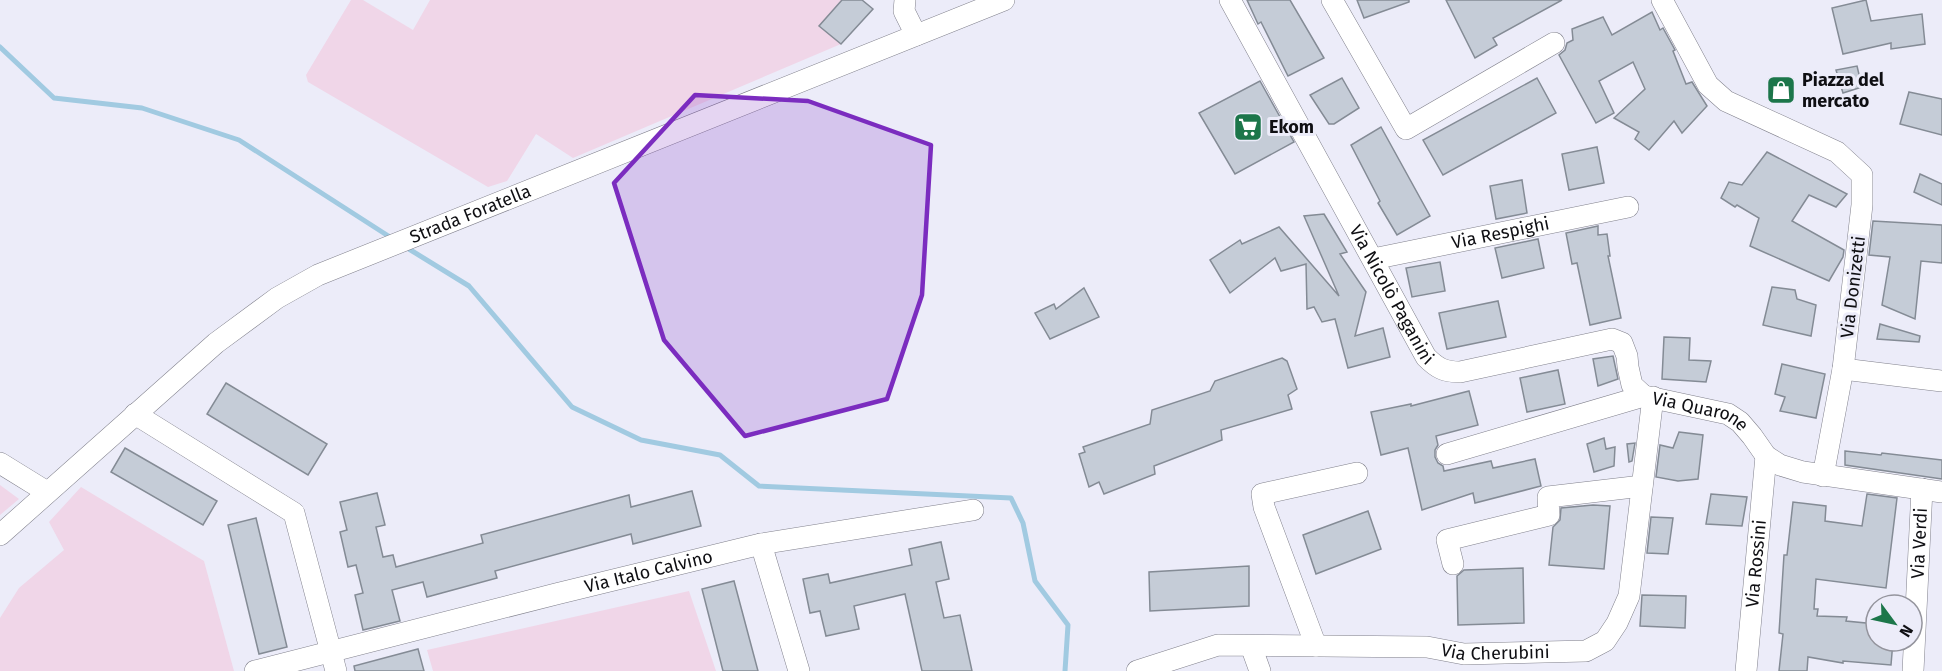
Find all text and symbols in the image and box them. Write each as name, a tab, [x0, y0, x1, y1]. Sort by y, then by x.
place label: Piazza del mercato	[1802, 69, 1885, 112]
shop icon: Piazza del mercato	[1765, 74, 1797, 106]
supermarket icon: Ekom	[1232, 111, 1264, 143]
place label: Ekom	[1269, 116, 1314, 138]
street label: Strada Foratella	[406, 180, 534, 248]
street label: Via Respighi	[1450, 212, 1551, 254]
street label: Via Nicolò Paganini	[1345, 221, 1438, 370]
street label: Via Donizetti	[1836, 235, 1870, 339]
street label: Via Quarone	[1650, 387, 1754, 435]
street label: Via Verdi	[1907, 507, 1932, 579]
street label: Via Rossini	[1741, 519, 1771, 608]
street label: Via Italo Calvino	[582, 545, 715, 598]
north arrow	[1864, 593, 1924, 653]
text: N	[1895, 621, 1917, 641]
street label: Via Cherubini	[1439, 639, 1550, 665]

